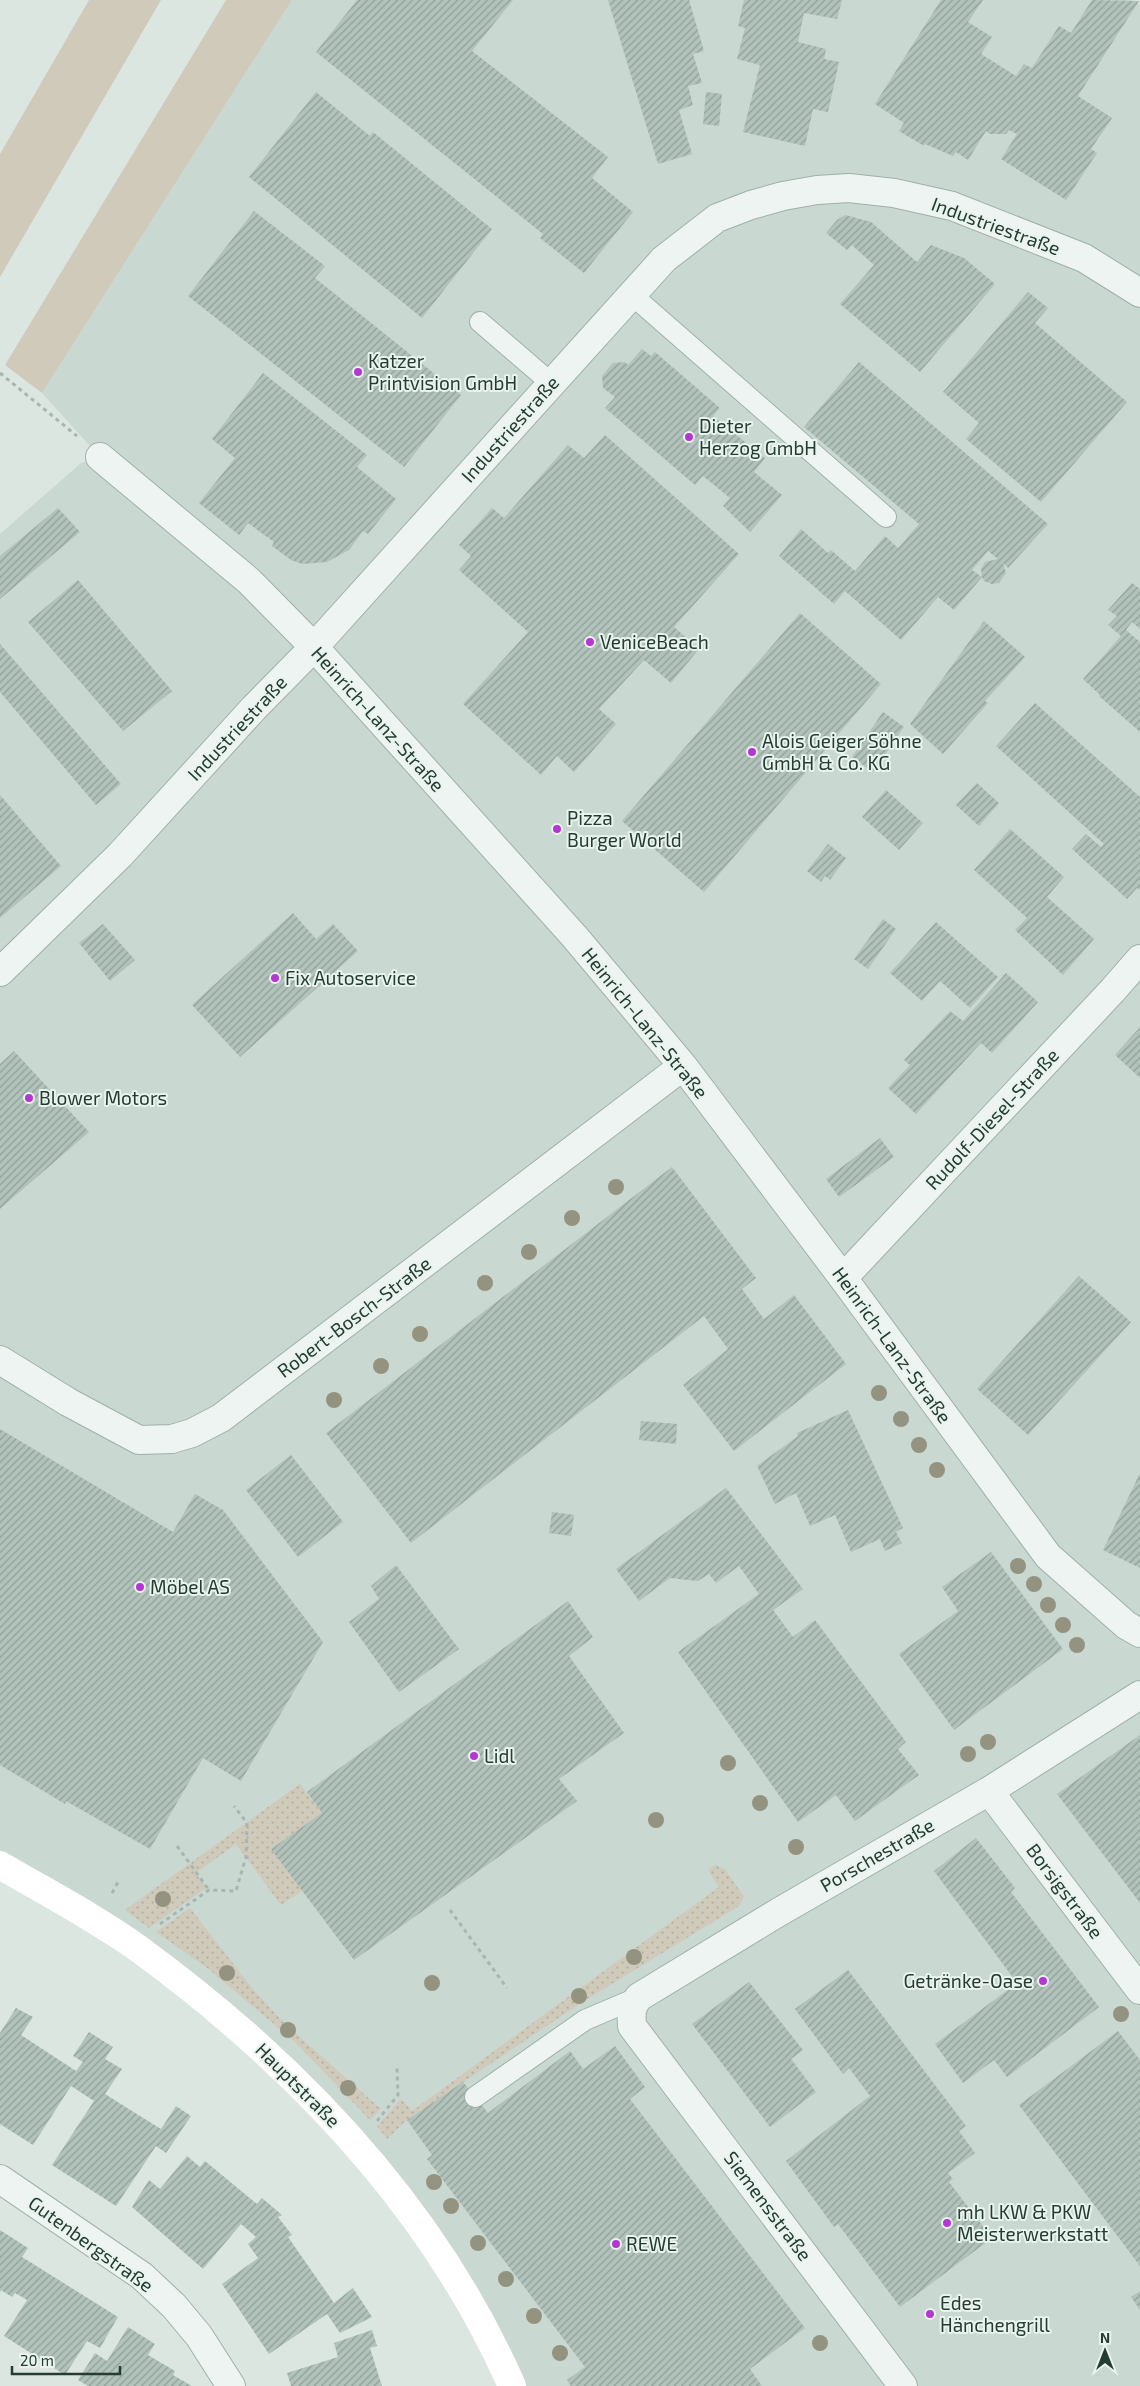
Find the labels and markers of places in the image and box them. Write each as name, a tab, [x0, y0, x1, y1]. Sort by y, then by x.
place label: Katzer Printvision GmbH	[368, 349, 517, 394]
marker: Katzer Printvision GmbH	[352, 366, 364, 378]
place label: Dieter Herzog GmbH	[699, 414, 817, 459]
marker: Dieter Herzog GmbH	[683, 431, 695, 443]
place label: VeniceBeach	[600, 630, 709, 653]
marker: VeniceBeach	[584, 636, 596, 648]
place label: Alois Geiger Söhne GmbH & Co. KG	[762, 729, 922, 774]
marker: Alois Geiger Söhne GmbH & Co. KG	[746, 746, 758, 758]
place label: Pizza Burger World	[567, 806, 682, 851]
marker: Pizza Burger World	[551, 823, 563, 835]
place label: Fix Autoservice	[285, 966, 416, 989]
marker: Fix Autoservice	[269, 972, 281, 984]
place label: Blower Motors	[39, 1086, 167, 1109]
marker: Blower Motors	[23, 1092, 35, 1104]
place label: Möbel AS	[150, 1575, 230, 1598]
marker: Möbel AS	[134, 1581, 146, 1593]
place label: Lidl	[484, 1744, 515, 1767]
marker: Lidl	[468, 1750, 480, 1762]
place label: Getränke-Oase	[903, 1969, 1033, 1992]
marker: Getränke-Oase	[1037, 1975, 1049, 1987]
place label: mh LKW & PKW Meisterwerkstatt	[957, 2200, 1108, 2245]
marker: mh LKW & PKW Meisterwerkstatt	[941, 2217, 953, 2229]
place label: REWE	[626, 2232, 677, 2255]
marker: REWE	[610, 2238, 622, 2250]
place label: Edes Hänchengrill	[940, 2291, 1050, 2336]
marker: Edes Hänchengrill	[924, 2308, 936, 2320]

